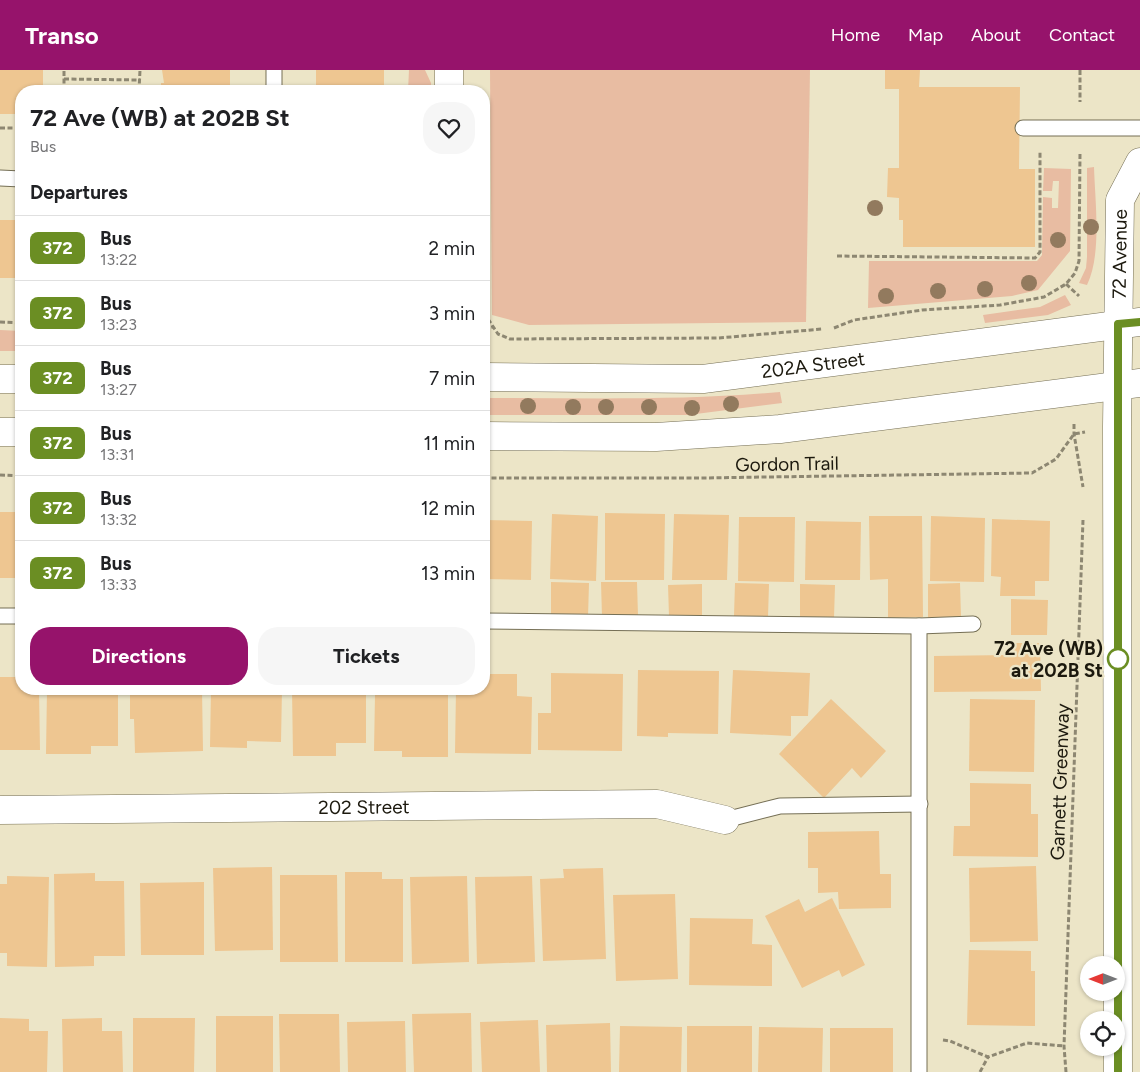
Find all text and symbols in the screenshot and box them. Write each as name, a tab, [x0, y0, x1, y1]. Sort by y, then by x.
text: Transo	[25, 21, 99, 50]
text: Home	[831, 24, 880, 46]
text: Map	[908, 24, 943, 46]
text: About	[971, 24, 1021, 46]
text: Contact	[1049, 24, 1115, 46]
button: heart	[423, 102, 475, 154]
text: 72 Ave (WB) at 202B St	[30, 103, 290, 132]
text: Bus	[30, 137, 56, 156]
text: Departures	[30, 181, 128, 204]
street label: 72 Avenue	[1107, 209, 1131, 299]
text: Bus	[100, 227, 131, 250]
text: 372	[42, 237, 73, 259]
text: 2 min	[429, 237, 475, 260]
text: 13:22	[100, 250, 137, 269]
text: Bus	[100, 292, 131, 315]
text: 372	[42, 302, 73, 324]
text: 3 min	[429, 302, 475, 325]
text: 13:23	[100, 315, 137, 334]
street label: 202A Street	[760, 346, 866, 383]
text: Bus	[100, 357, 131, 380]
text: 372	[42, 367, 73, 389]
text: 7 min	[429, 367, 475, 390]
text: 13:27	[100, 380, 137, 399]
text: Bus	[100, 422, 131, 445]
text: 372	[42, 432, 73, 454]
text: 11 min	[423, 432, 475, 455]
text: 13:31	[100, 445, 135, 464]
street label: Gordon Trail	[735, 452, 839, 476]
text: Bus	[100, 487, 131, 510]
text: 372	[42, 497, 73, 519]
text: 12 min	[421, 497, 475, 520]
text: 13:32	[100, 510, 137, 529]
text: Bus	[100, 552, 131, 575]
text: 372	[42, 562, 73, 584]
text: 13 min	[421, 562, 475, 585]
text: 13:33	[100, 575, 137, 594]
button: Directions	[30, 627, 248, 685]
button: Tickets	[258, 627, 475, 685]
place label: 72 Ave (WB) at 202B St	[994, 637, 1103, 682]
marker: 72 Ave (WB) at 202B St	[1107, 648, 1129, 670]
street label: Garnett Greenway	[1046, 703, 1074, 861]
street label: 202 Street	[318, 795, 410, 819]
north arrow	[1080, 956, 1125, 1001]
map controls	[1080, 956, 1125, 1056]
button: locate	[1080, 1011, 1125, 1056]

